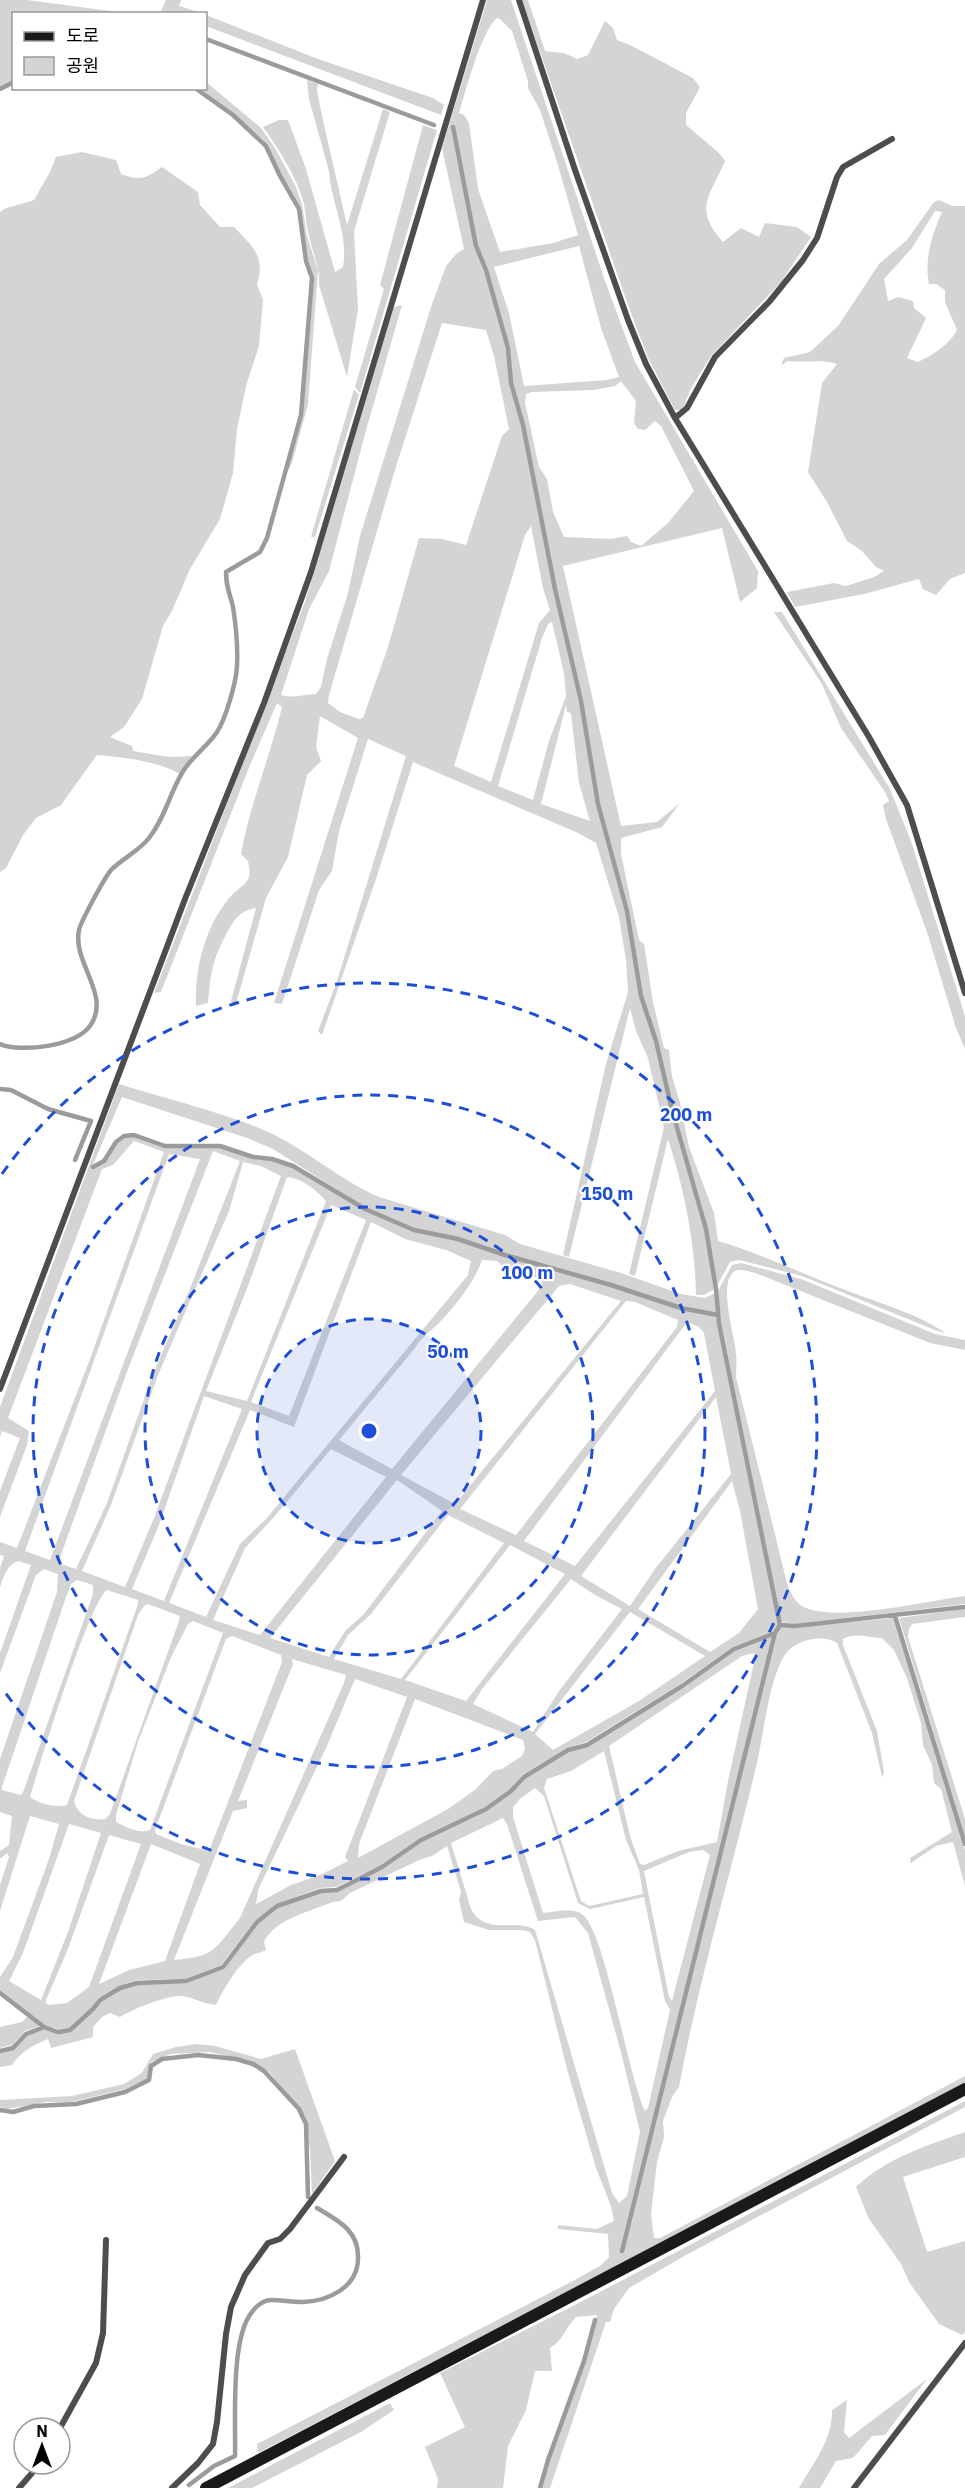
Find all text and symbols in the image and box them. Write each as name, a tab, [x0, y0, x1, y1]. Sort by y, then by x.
legend	[12, 12, 207, 90]
text: 도로	[66, 24, 99, 47]
text: 공원	[66, 54, 99, 77]
text: 200 m	[660, 1103, 712, 1126]
text: 150 m	[581, 1182, 633, 1205]
text: 100 m	[501, 1261, 553, 1284]
text: 50 m	[427, 1340, 469, 1363]
centre of rings	[359, 1421, 379, 1441]
north arrow	[12, 2416, 72, 2476]
text: N	[36, 2421, 48, 2441]

